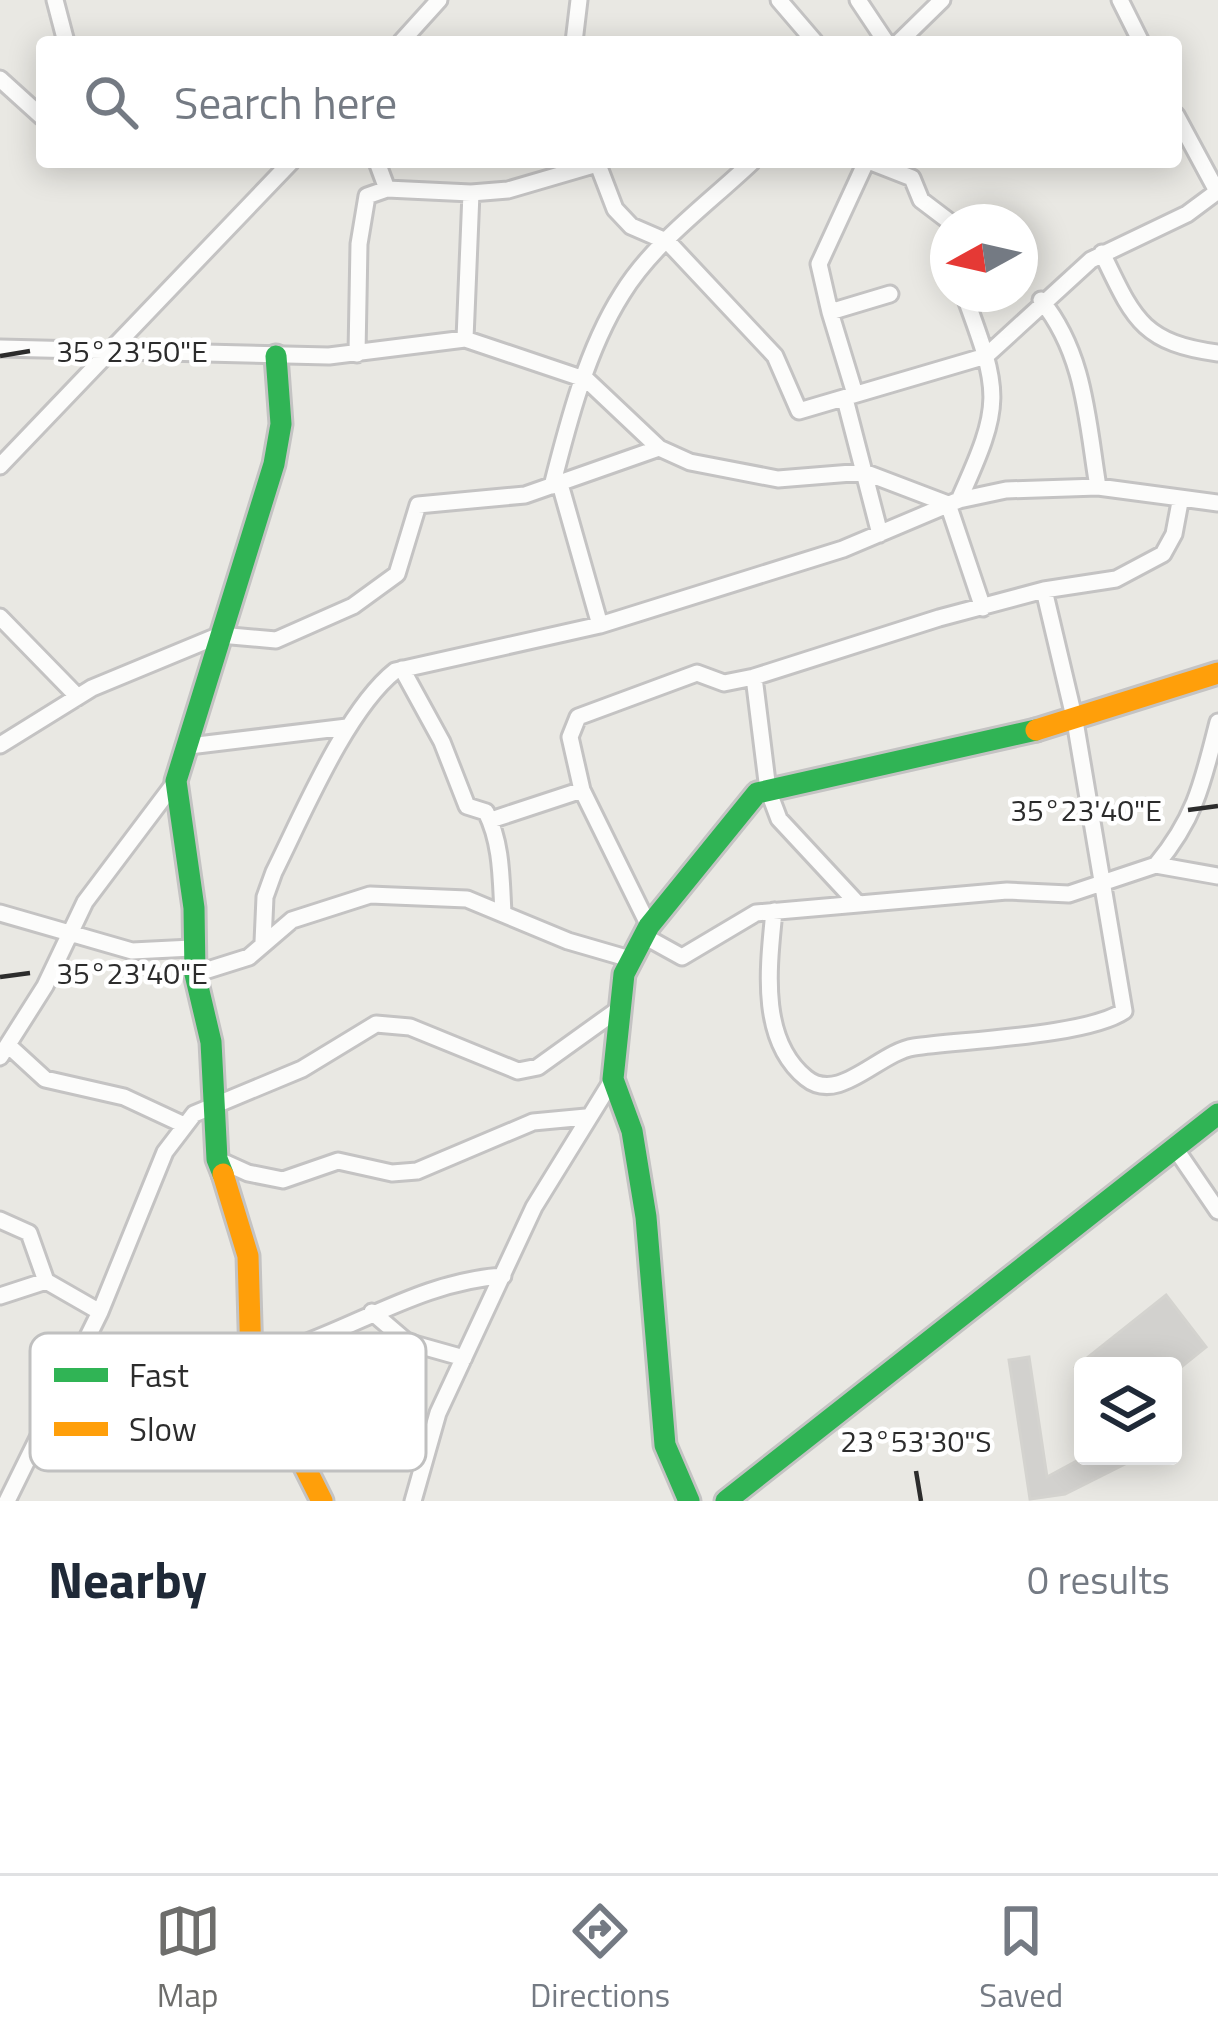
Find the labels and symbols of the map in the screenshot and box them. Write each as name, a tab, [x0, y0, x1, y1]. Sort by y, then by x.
north arrow	[930, 204, 1038, 312]
text: 35°23'50"E	[56, 328, 208, 374]
text: 35°23'40"E	[1010, 787, 1162, 833]
text: 35°23'40"E	[56, 950, 208, 996]
legend	[30, 1333, 426, 1471]
text: Fast	[129, 1350, 189, 1400]
text: Slow	[129, 1404, 197, 1454]
text: 23°53'30"S	[840, 1418, 992, 1464]

